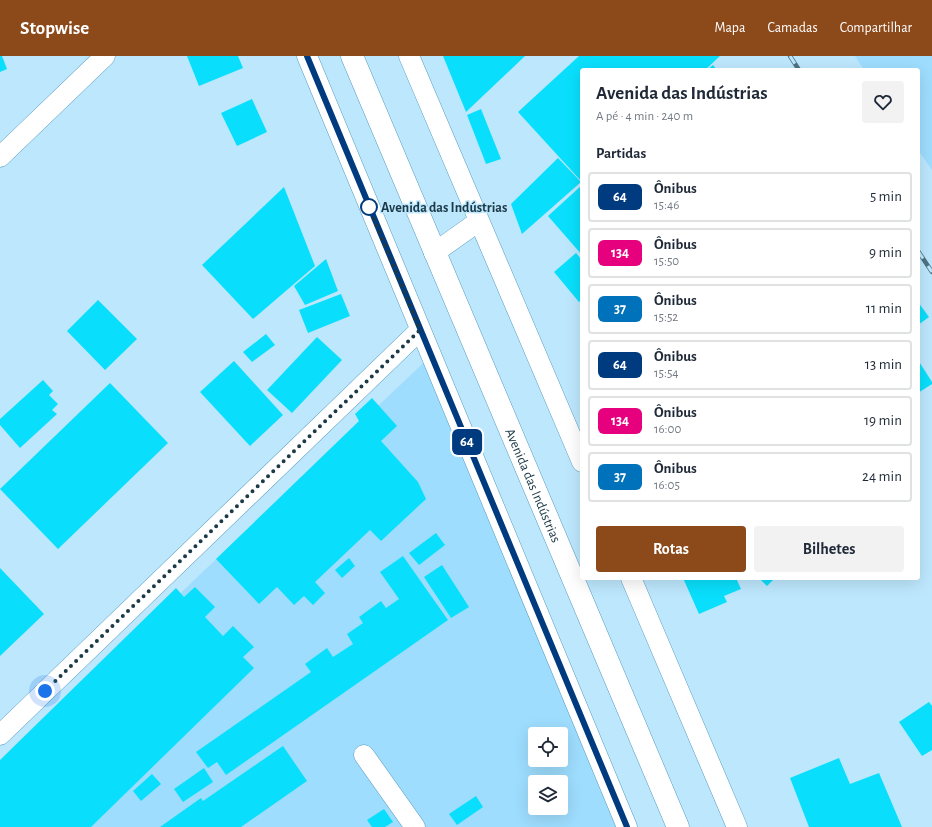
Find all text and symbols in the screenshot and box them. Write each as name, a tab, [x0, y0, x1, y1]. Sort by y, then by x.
text: Stopwise	[20, 19, 89, 38]
text: Mapa	[715, 21, 745, 35]
text: Camadas	[767, 21, 818, 35]
text: Compartilhar	[840, 21, 912, 35]
button: heart	[862, 81, 904, 123]
text: Avenida das Indústrias	[596, 84, 768, 103]
text: A pé · 4 min · 240 m	[596, 110, 693, 123]
text: Partidas	[596, 146, 646, 161]
text: Ônibus	[654, 181, 697, 196]
text: 5 min	[870, 189, 902, 204]
text: 64	[613, 190, 627, 204]
marker: Avenida das Indústrias	[360, 198, 378, 216]
text: 15:46	[654, 199, 679, 212]
place label: Avenida das Indústrias	[381, 201, 507, 215]
text: Ônibus	[654, 237, 697, 252]
text: 9 min	[869, 245, 902, 260]
text: 134	[611, 246, 629, 260]
text: 15:50	[654, 255, 679, 268]
text: Ônibus	[654, 293, 697, 308]
text: 11 min	[866, 301, 902, 316]
text: 37	[614, 302, 626, 316]
text: 15:52	[654, 311, 678, 324]
text: Ônibus	[654, 349, 697, 364]
text: 13 min	[865, 357, 902, 372]
text: 64	[613, 358, 627, 372]
text: 15:54	[654, 367, 679, 380]
text: Ônibus	[654, 405, 697, 420]
text: 19 min	[864, 413, 902, 428]
text: 134	[611, 414, 629, 428]
text: 16:00	[654, 423, 681, 436]
street label: Avenida das Indústrias	[502, 426, 563, 545]
line badge: 64	[449, 429, 485, 455]
text: 64	[460, 435, 474, 449]
text: Ônibus	[654, 461, 697, 476]
text: 24 min	[862, 469, 902, 484]
text: 37	[614, 470, 626, 484]
text: 16:05	[654, 479, 680, 492]
button: Rotas	[596, 526, 746, 572]
button: Bilhetes	[754, 526, 904, 572]
your location	[35, 681, 55, 701]
map controls	[528, 727, 568, 815]
button: locate	[528, 727, 568, 767]
button: layers	[528, 775, 568, 815]

